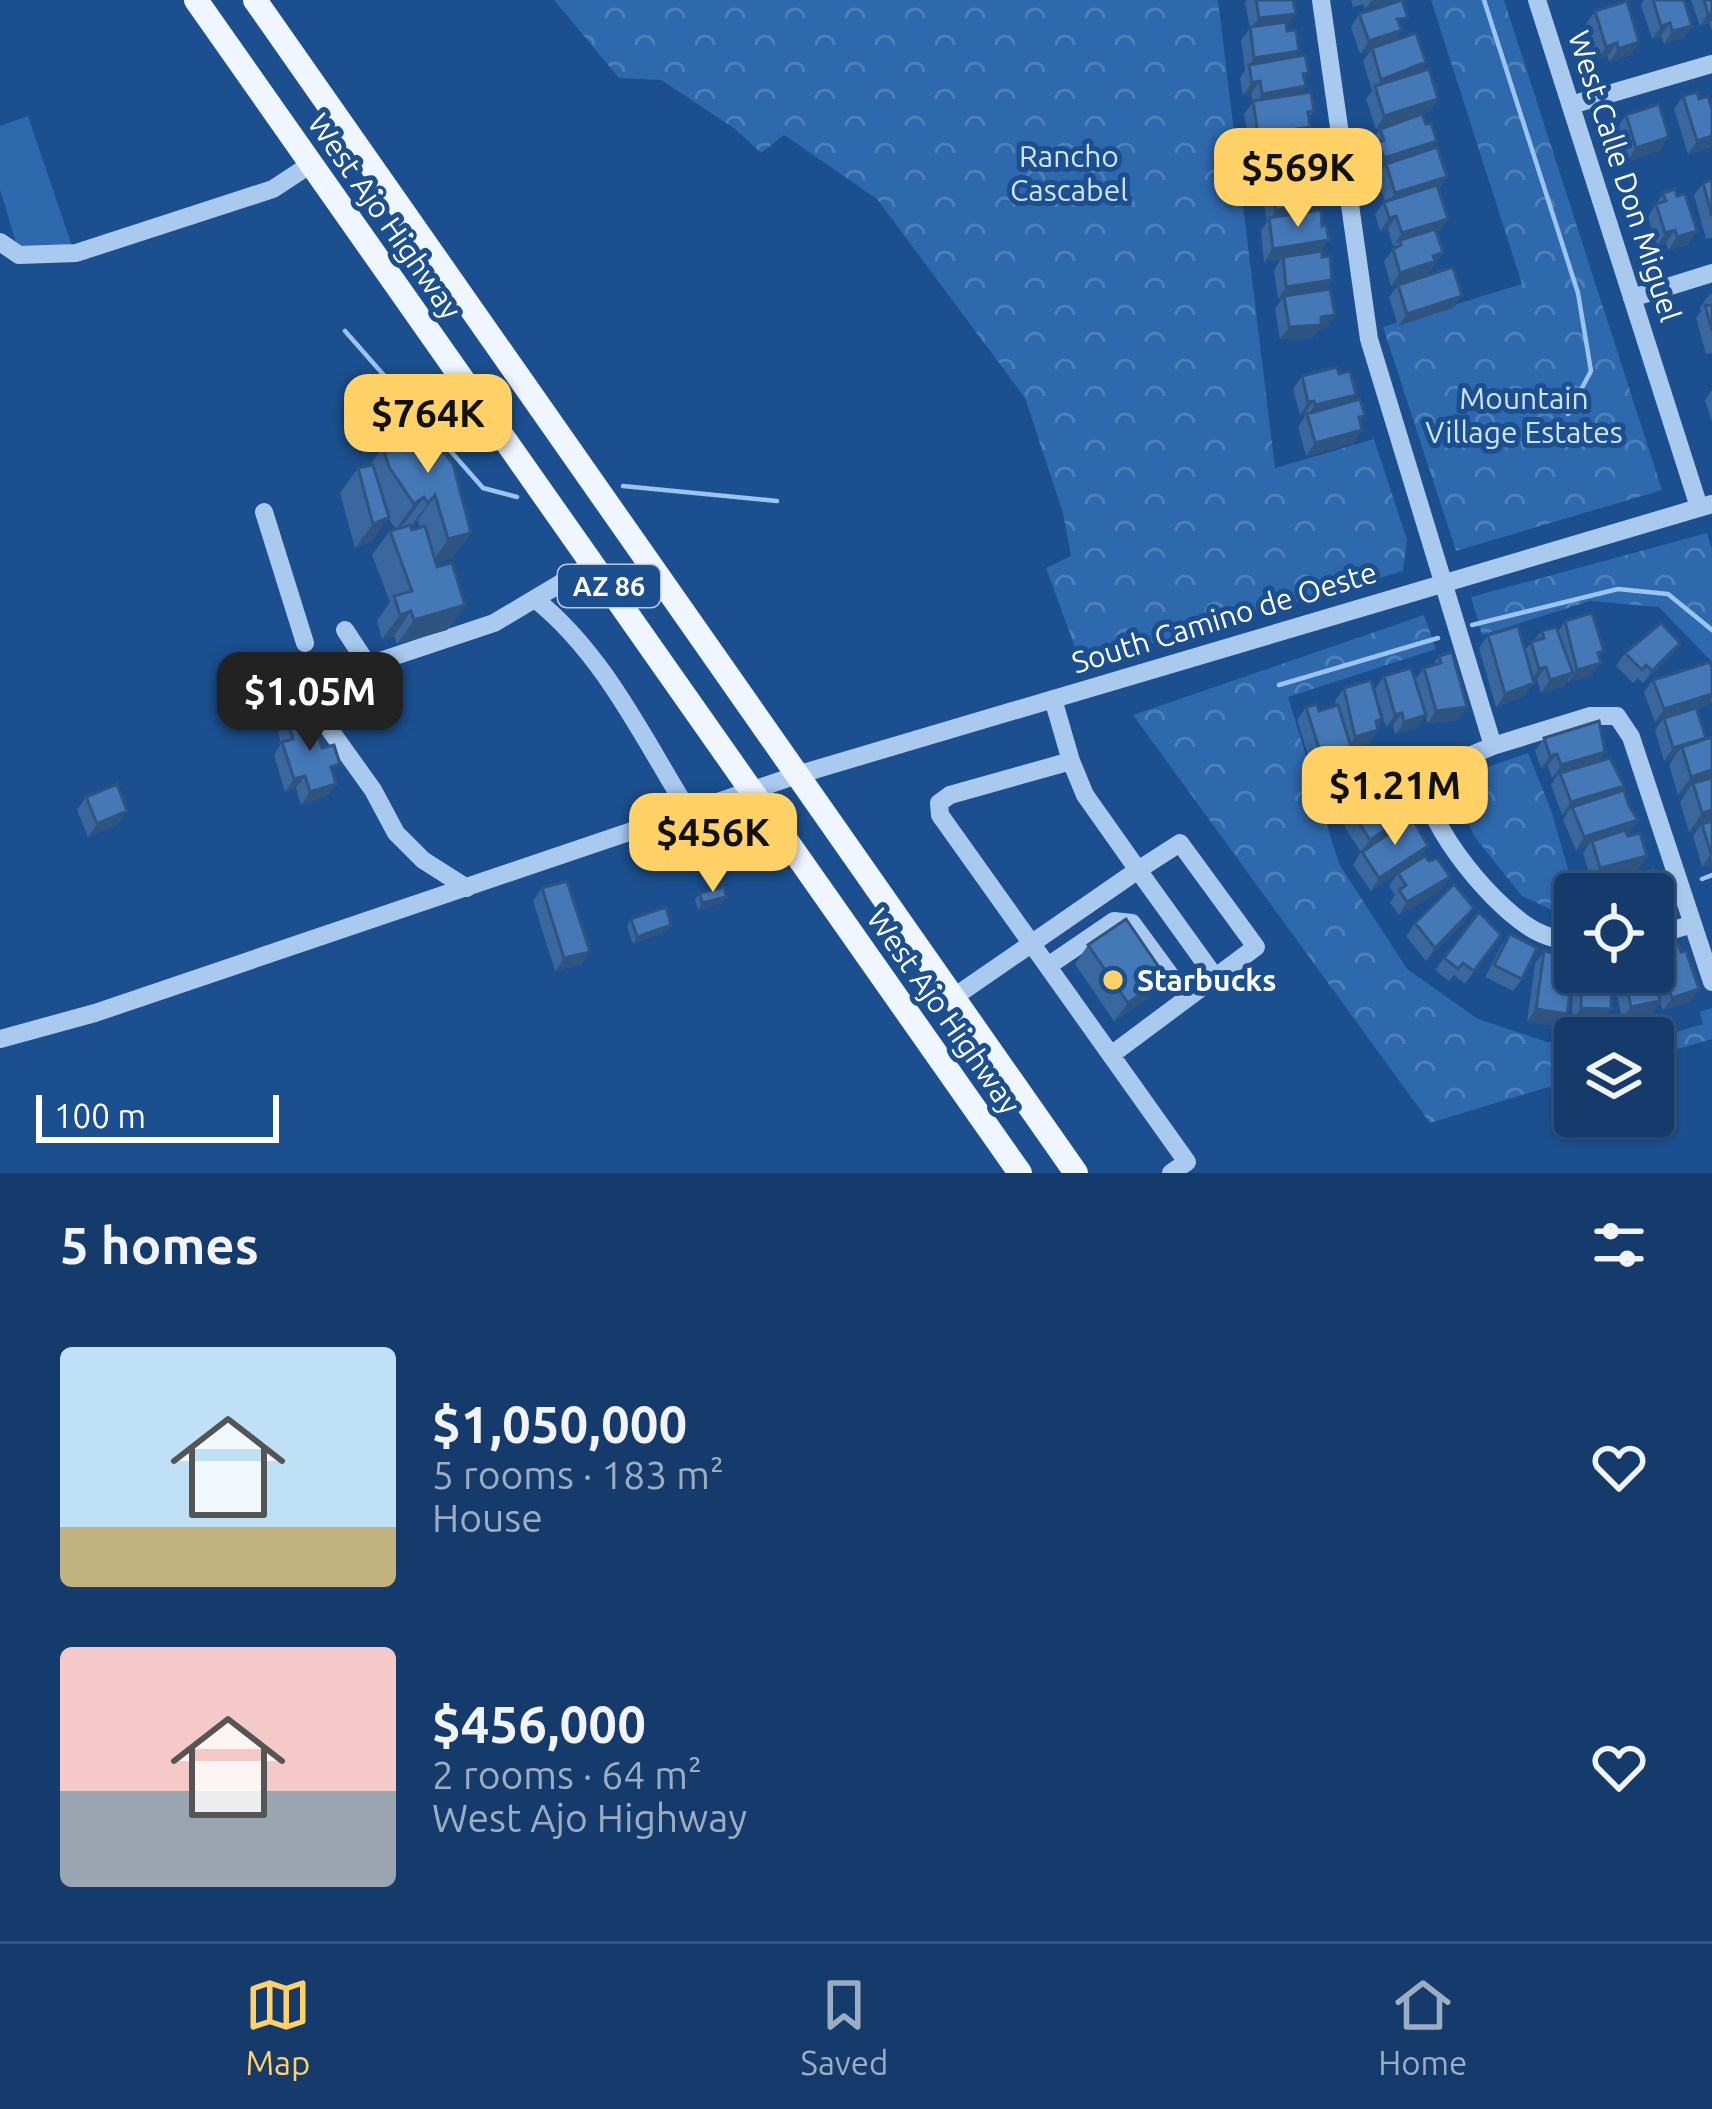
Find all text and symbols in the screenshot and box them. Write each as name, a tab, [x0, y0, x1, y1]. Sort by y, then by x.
street label: West Calle Don Miguel	[1562, 26, 1688, 326]
street label: West Ajo Highway	[302, 107, 468, 325]
pin: $569K	[1214, 128, 1382, 230]
park label: Rancho Cascabel	[1010, 139, 1128, 207]
text: $569K	[1241, 145, 1355, 188]
pin: $764K	[344, 374, 512, 476]
park label: Mountain Village Estates	[1425, 381, 1623, 449]
text: $764K	[371, 391, 485, 434]
street label: South Camino de Oeste	[1068, 554, 1380, 680]
road number: AZ 86	[558, 565, 660, 607]
pin: $1.05M	[212, 652, 408, 754]
text: $1.05M	[244, 669, 376, 712]
pin: $1.21M	[1297, 746, 1493, 848]
text: $1.21M	[1329, 763, 1461, 806]
pin: $456K	[629, 793, 797, 895]
text: $456K	[656, 810, 770, 853]
map controls	[1554, 873, 1674, 1137]
button: locate	[1554, 873, 1674, 993]
street label: West Ajo Highway	[861, 902, 1027, 1120]
place label: Starbucks	[1137, 963, 1276, 997]
marker: Starbucks	[1100, 967, 1126, 993]
button: layers	[1554, 1017, 1674, 1137]
scale bar	[36, 1089, 279, 1142]
text: 100 m	[54, 1097, 146, 1134]
icon: filters	[1586, 1212, 1652, 1278]
text: 5 homes	[60, 1216, 259, 1274]
icon: home	[156, 1395, 300, 1539]
text: $1,050,000	[432, 1395, 687, 1453]
icon: heart	[1586, 1434, 1652, 1500]
text: 5 rooms · 183 m²	[432, 1453, 724, 1496]
text: House	[432, 1496, 543, 1539]
icon: home	[156, 1695, 300, 1839]
text: $456,000	[432, 1695, 646, 1753]
icon: heart	[1586, 1734, 1652, 1800]
text: 2 rooms · 64 m²	[432, 1753, 702, 1796]
text: West Ajo Highway	[432, 1796, 747, 1839]
tab: Map	[245, 1972, 311, 2081]
tab: Saved	[801, 1972, 888, 2081]
tab: Home	[1378, 1972, 1467, 2081]

